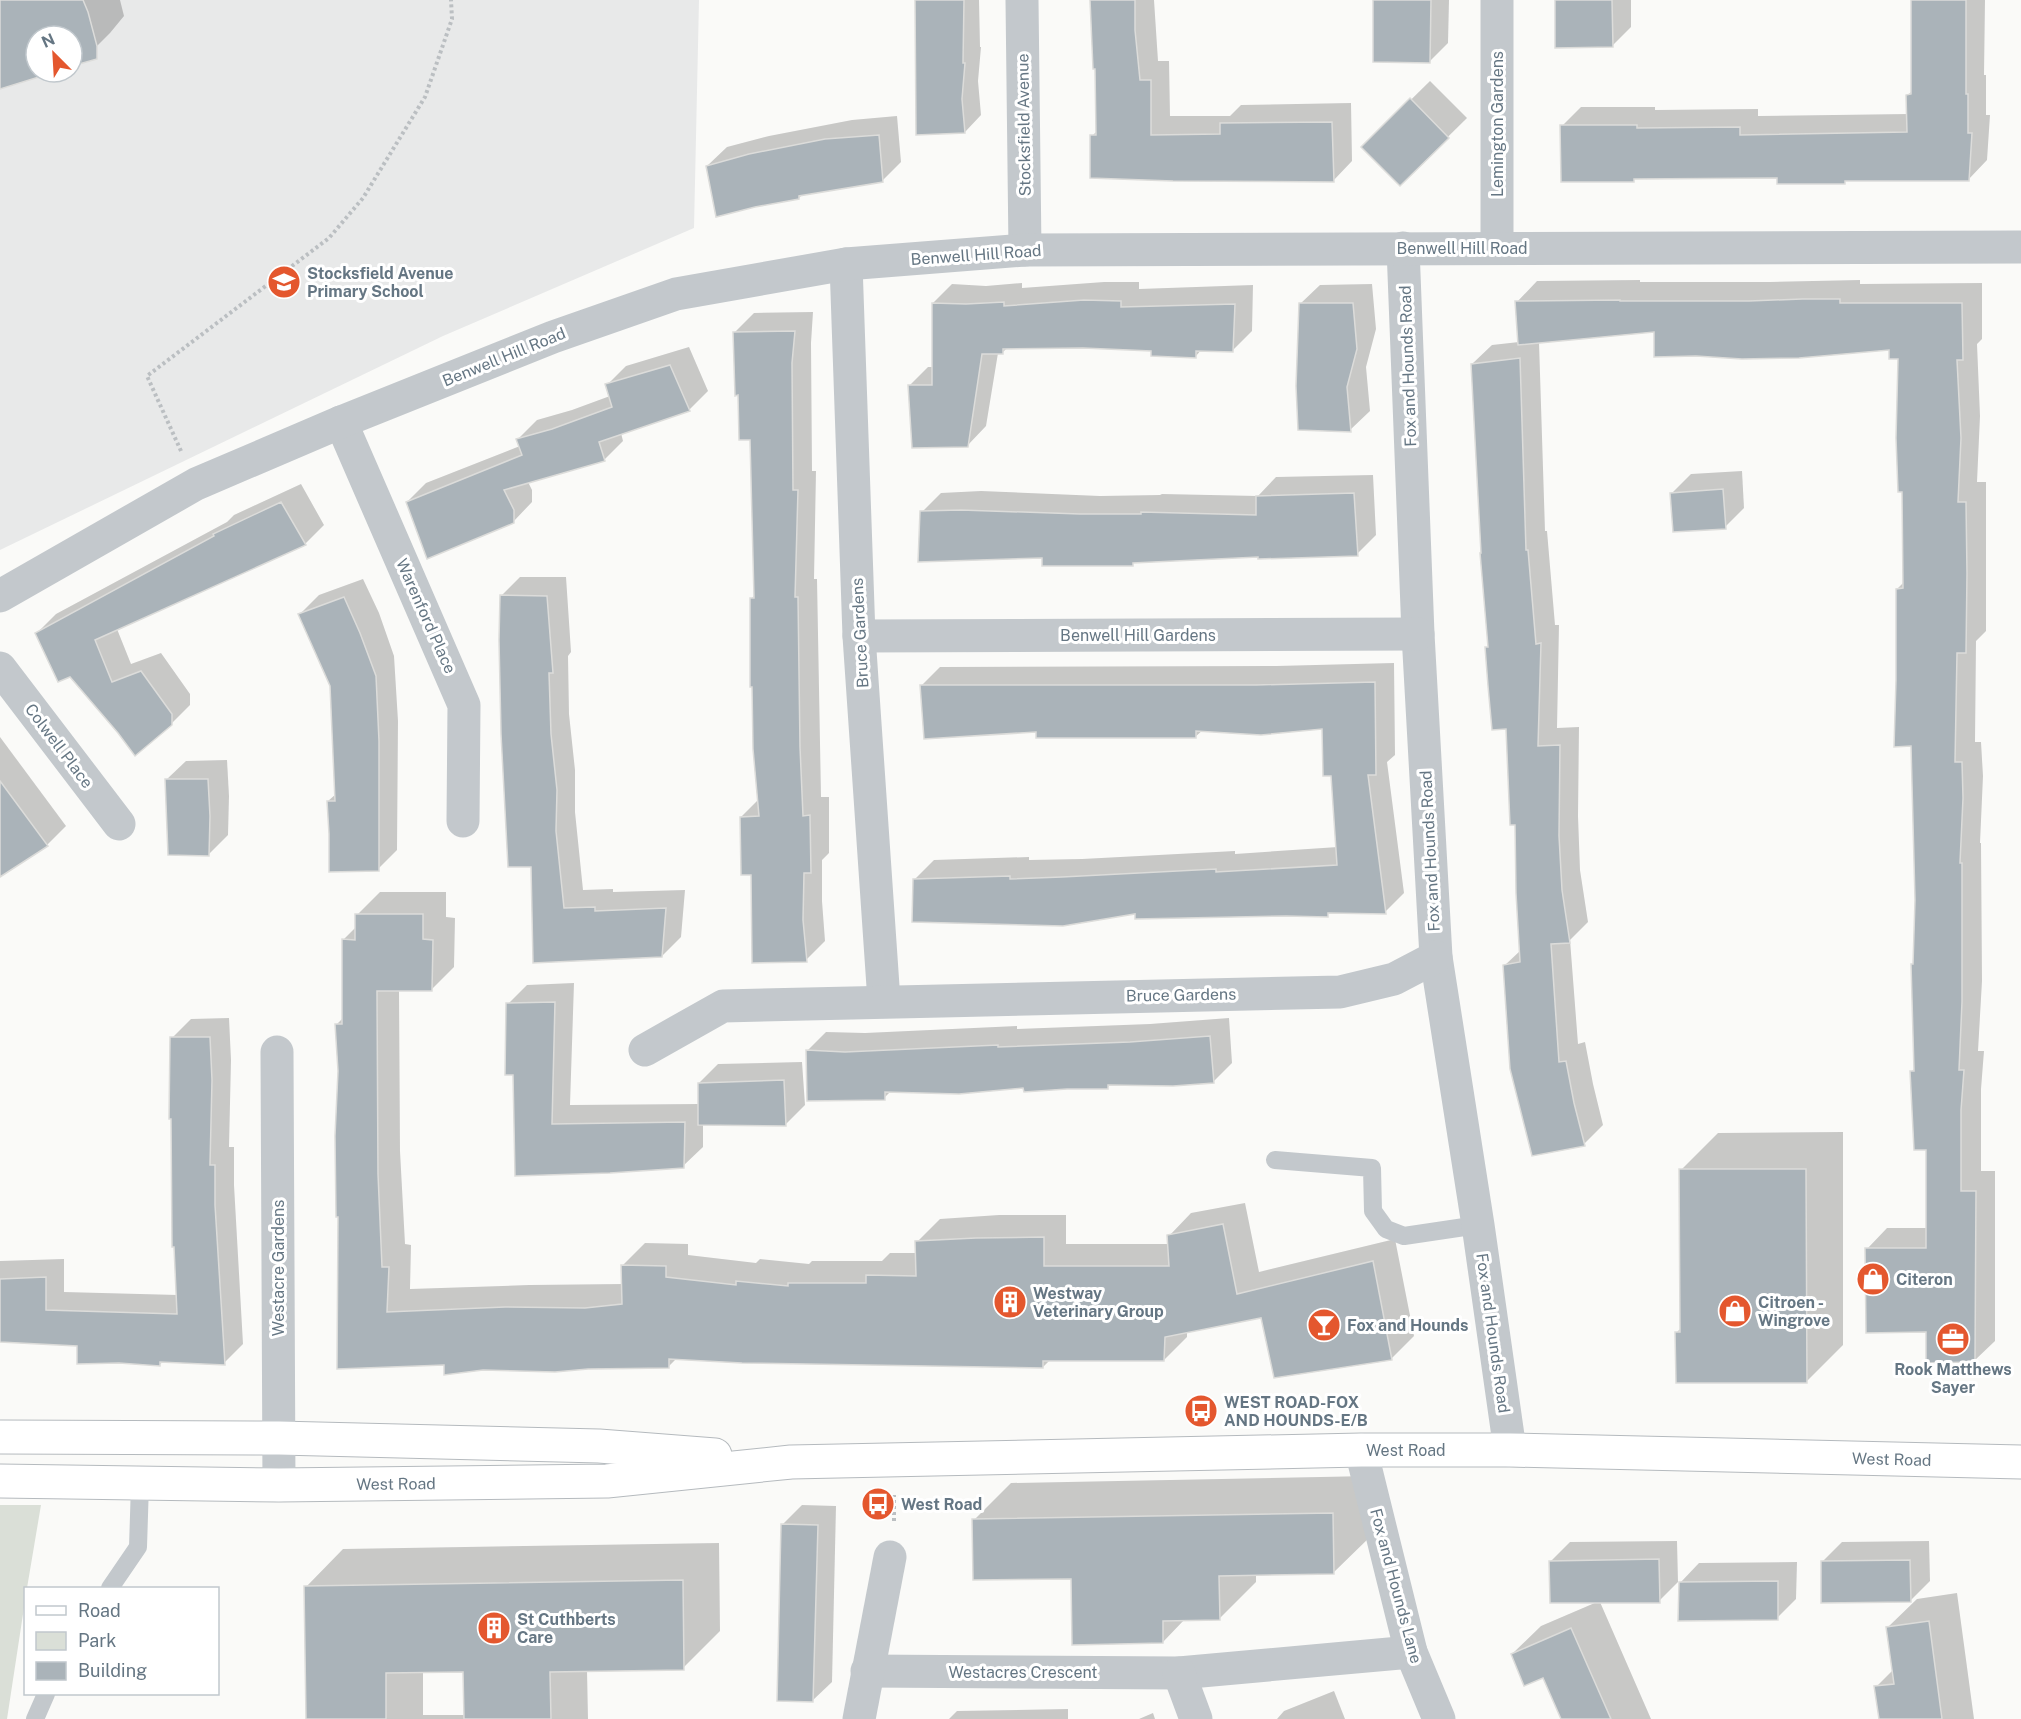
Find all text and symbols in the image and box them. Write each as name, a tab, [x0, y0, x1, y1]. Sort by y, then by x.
north arrow	[24, 24, 84, 84]
text: N	[39, 30, 58, 52]
street label: Lemington Gardens	[1488, 51, 1507, 197]
street label: Stocksfield Avenue	[1013, 53, 1035, 197]
street label: Benwell Hill Road	[1396, 239, 1528, 258]
street label: Benwell Hill Road	[910, 241, 1042, 269]
school or university icon: Stocksfield Avenue Primary School	[266, 264, 302, 300]
place label: Stocksfield Avenue Primary School	[307, 264, 454, 301]
street label: Fox and Hounds Road	[1396, 285, 1420, 447]
street label: Benwell Hill Road	[440, 324, 568, 390]
street label: Warenford Place	[392, 556, 460, 676]
street label: Bruce Gardens	[848, 577, 872, 689]
street label: Benwell Hill Gardens	[1060, 626, 1216, 645]
street label: Colwell Place	[21, 700, 97, 792]
street label: Fox and Hounds Road	[1416, 770, 1444, 932]
street label: Bruce Gardens	[1126, 985, 1236, 1005]
street label: Westacre Gardens	[269, 1200, 288, 1336]
street label: Fox and Hounds Road	[1472, 1252, 1514, 1414]
shop icon: Citeron	[1855, 1261, 1891, 1297]
place label: Citeron	[1896, 1270, 1953, 1289]
building icon: Westway Veterinary Group	[992, 1284, 1028, 1320]
place label: Westway Veterinary Group	[1033, 1284, 1164, 1321]
shop icon: Citroen - Wingrove	[1717, 1293, 1753, 1329]
place label: Citroen - Wingrove	[1758, 1293, 1830, 1330]
bar icon: Fox and Hounds	[1306, 1307, 1342, 1343]
place label: Fox and Hounds	[1347, 1316, 1468, 1335]
office icon: Rook Matthews Sayer	[1935, 1321, 1971, 1357]
place label: Rook Matthews Sayer	[1894, 1360, 2012, 1397]
bus stop icon: WEST ROAD-FOX AND HOUNDS-E/B	[1183, 1393, 1219, 1429]
place label: WEST ROAD-FOX AND HOUNDS-E/B	[1224, 1393, 1368, 1430]
street label: West Road	[1366, 1441, 1446, 1460]
street label: West Road	[1852, 1449, 1932, 1469]
street label: West Road	[356, 1474, 436, 1494]
bus stop icon: West Road	[860, 1486, 896, 1522]
place label: West Road	[901, 1495, 982, 1514]
street label: Fox and Hounds Lane	[1366, 1506, 1426, 1666]
legend	[24, 1587, 219, 1695]
text: Road	[78, 1600, 121, 1621]
building icon: St Cuthberts Care	[476, 1610, 512, 1646]
place label: St Cuthberts Care	[517, 1610, 616, 1647]
text: Park	[78, 1630, 116, 1651]
text: Building	[78, 1660, 147, 1681]
street label: Westacres Crescent	[948, 1663, 1098, 1682]

